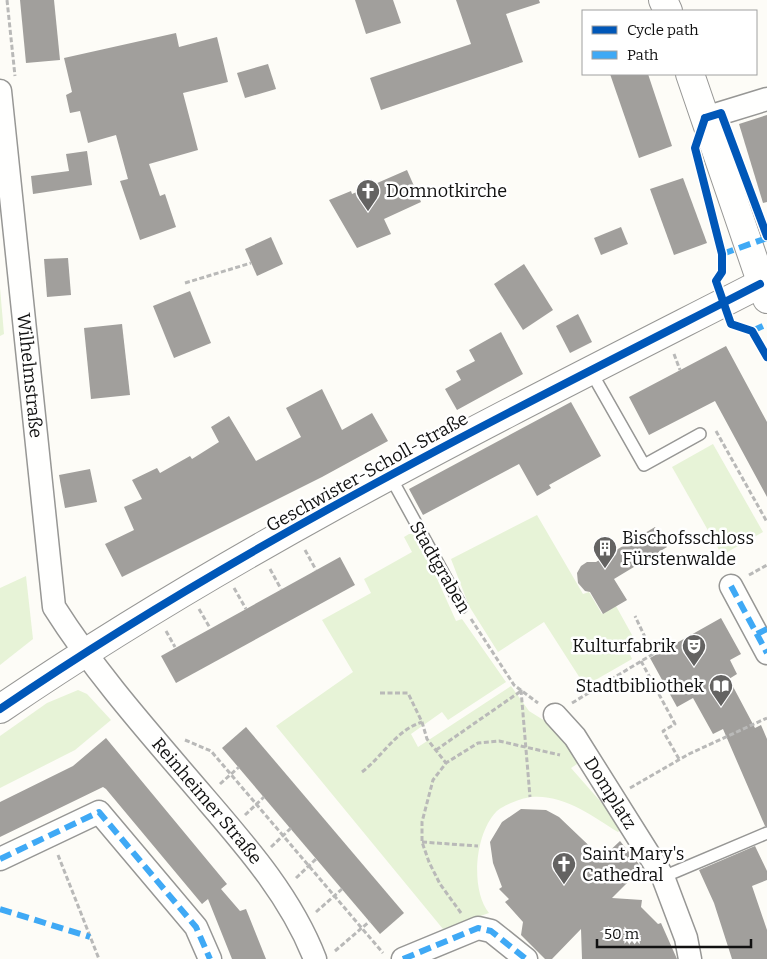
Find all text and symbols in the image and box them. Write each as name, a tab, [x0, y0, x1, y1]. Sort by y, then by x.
legend	[582, 10, 757, 75]
text: Cycle path	[627, 21, 699, 39]
text: Path	[627, 46, 659, 64]
church icon: Domnotkirche	[355, 178, 381, 212]
place label: Domnotkirche	[386, 180, 507, 202]
street label: Wilhelmstraße	[12, 312, 47, 439]
street label: Geschwister-Scholl-Straße	[262, 407, 472, 537]
street label: Stadtgraben	[405, 517, 475, 617]
place label: Bischofsschloss Fürstenwalde	[622, 527, 754, 570]
building icon: Bischofsschloss Fürstenwalde	[592, 535, 618, 569]
theatre icon: Kulturfabrik	[681, 633, 707, 667]
place label: Kulturfabrik	[572, 635, 677, 657]
library icon: Stadtbibliothek	[708, 673, 734, 707]
place label: Stadtbibliothek	[576, 675, 705, 697]
street label: Reinheimer Straße	[147, 733, 267, 869]
street label: Domplatz	[579, 753, 641, 833]
place label: Saint Mary's Cathedral	[582, 843, 684, 886]
church icon: Saint Mary's Cathedral	[551, 851, 577, 885]
scale bar	[597, 916, 751, 948]
text: 50 m	[604, 925, 640, 943]

